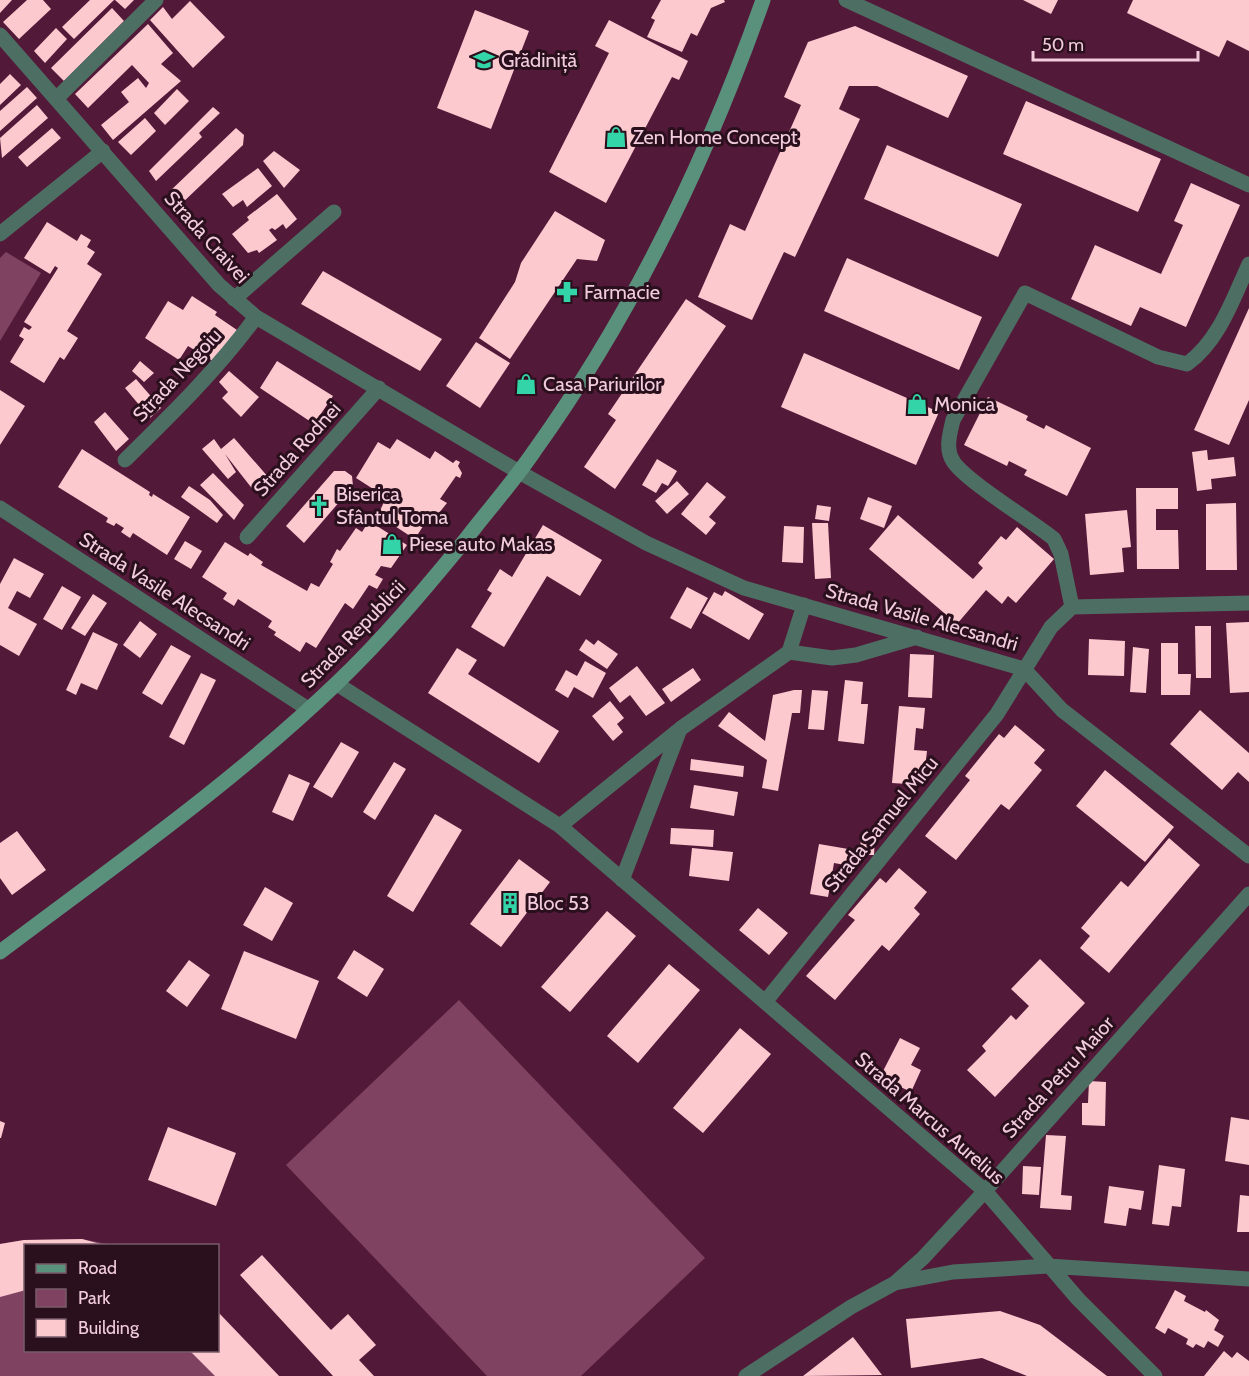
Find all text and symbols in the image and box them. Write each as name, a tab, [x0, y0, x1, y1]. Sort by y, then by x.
scale bar	[1033, 24, 1198, 62]
text: 50 m	[1042, 34, 1084, 56]
school or university icon: Grădiniță	[472, 48, 496, 72]
place label: Grădiniță	[501, 48, 578, 73]
shop icon: Zen Home Concept	[604, 125, 628, 149]
place label: Zen Home Concept	[633, 125, 798, 149]
street label: Strada Craivei	[159, 186, 255, 288]
pharmacy icon: Farmacie	[555, 280, 579, 304]
place label: Farmacie	[584, 280, 660, 304]
street label: Strada Negoiu	[128, 323, 226, 427]
shop icon: Casa Pariurilor	[514, 372, 538, 396]
place label: Casa Pariurilor	[543, 372, 662, 396]
shop icon: Monica	[905, 392, 929, 416]
place label: Monica	[934, 392, 995, 416]
street label: Strada Rodnei	[248, 397, 346, 501]
place label: Biserica Sfântul Toma	[336, 482, 449, 529]
church icon: Biserica Sfântul Toma	[307, 494, 331, 518]
street label: Strada Vasile Alecsandri	[75, 527, 255, 655]
shop icon: Piese auto Makas	[380, 532, 404, 556]
place label: Piese auto Makas	[409, 532, 553, 556]
street label: Strada Republicii	[296, 575, 410, 693]
street label: Strada Vasile Alecsandri	[823, 578, 1021, 656]
street label: Strada Samuel Micu	[819, 751, 943, 897]
building icon: Bloc 53	[498, 891, 522, 915]
place label: Bloc 53	[527, 891, 590, 915]
street label: Strada Petru Maior	[997, 1011, 1120, 1143]
street label: Strada Marcus Aurelius	[851, 1047, 1009, 1189]
legend	[24, 1244, 219, 1352]
text: Road	[78, 1257, 117, 1279]
text: Park	[78, 1287, 111, 1309]
text: Building	[78, 1317, 140, 1339]

